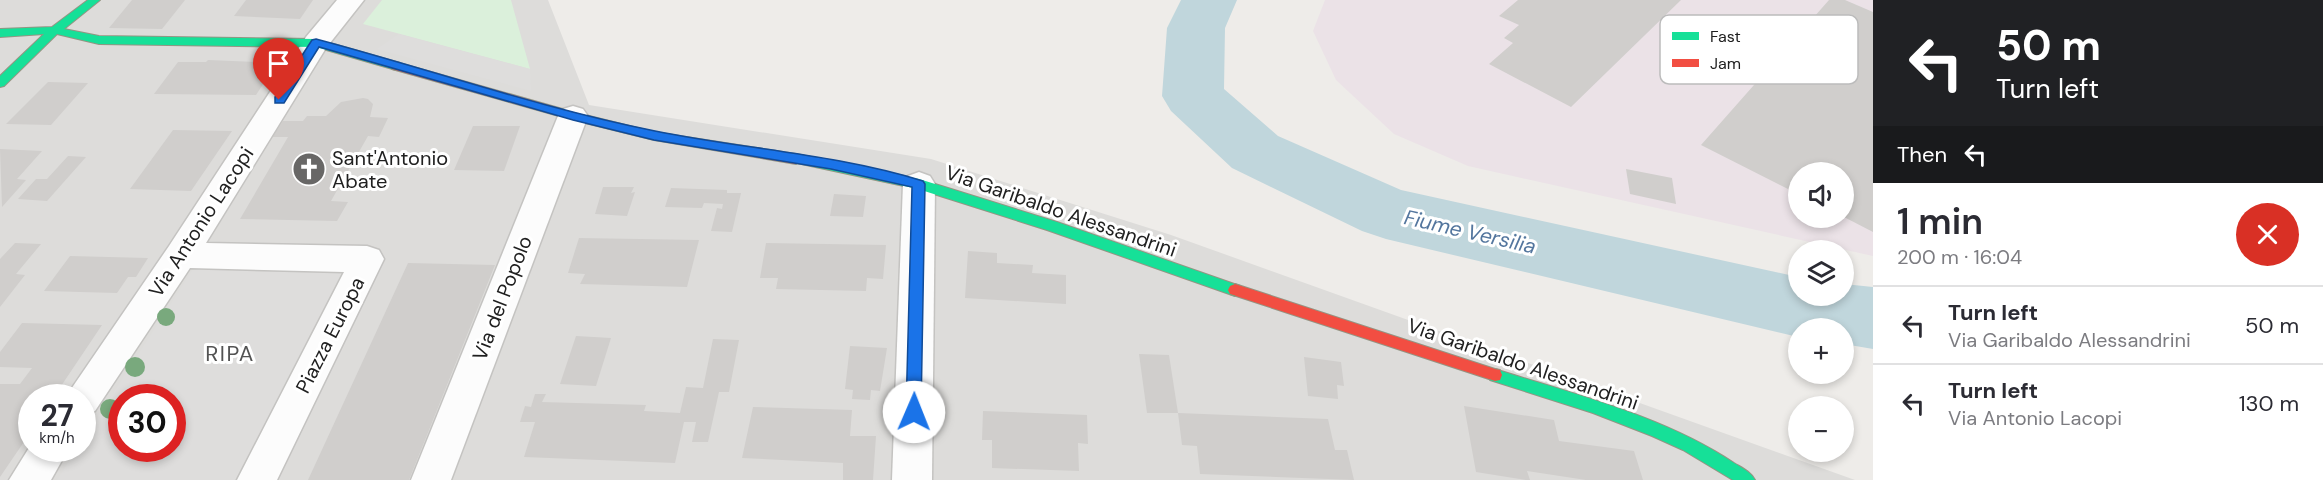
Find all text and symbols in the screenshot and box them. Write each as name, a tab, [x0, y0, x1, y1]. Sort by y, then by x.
legend	[1660, 15, 1858, 84]
text: 50 m	[1996, 18, 2101, 73]
icon: left	[1897, 24, 1975, 102]
text: Fast	[1710, 26, 1741, 47]
pin	[253, 38, 304, 100]
icon: arrive	[262, 47, 295, 80]
text: Jam	[1710, 53, 1741, 74]
text: Turn left	[1996, 71, 2099, 106]
icon: left	[1959, 138, 1992, 171]
text: Then	[1897, 140, 1947, 169]
street label: Via Antonio Lacopi	[143, 142, 259, 302]
place label: Sant'Antonio Abate	[332, 145, 448, 194]
church icon: Sant'Antonio Abate	[291, 151, 327, 187]
street label: Via Garibaldo Alessandrini	[942, 159, 1180, 263]
map controls	[1788, 162, 1854, 462]
button: sound	[1788, 162, 1854, 228]
text: 1 min	[1897, 198, 1983, 245]
water label: Fiume Versilia	[1401, 203, 1539, 261]
button: close	[2236, 203, 2299, 266]
street label: Via del Popolo	[466, 232, 538, 364]
button: layers	[1788, 240, 1854, 306]
text: 200 m · 16:04	[1897, 244, 2022, 270]
street label: Piazza Europa	[290, 273, 370, 397]
text: Turn left	[1948, 298, 2038, 327]
icon: left	[1897, 309, 1930, 342]
text: 50 m	[2245, 311, 2299, 340]
street label: Via Garibaldo Alessandrini	[1404, 312, 1642, 416]
button: +	[1788, 318, 1854, 384]
text: Via Garibaldo Alessandrini	[1948, 327, 2191, 353]
district label: RIPA	[205, 339, 255, 368]
text: Turn left	[1948, 376, 2038, 405]
position arrow	[882, 380, 946, 444]
speed limit sign: 30	[108, 384, 186, 462]
icon: left	[1897, 387, 1930, 420]
text: 130 m	[2239, 389, 2299, 418]
text: 27	[40, 396, 74, 435]
button: −	[1788, 396, 1854, 462]
text: Via Antonio Lacopi	[1948, 405, 2122, 431]
text: km/h	[39, 428, 75, 448]

